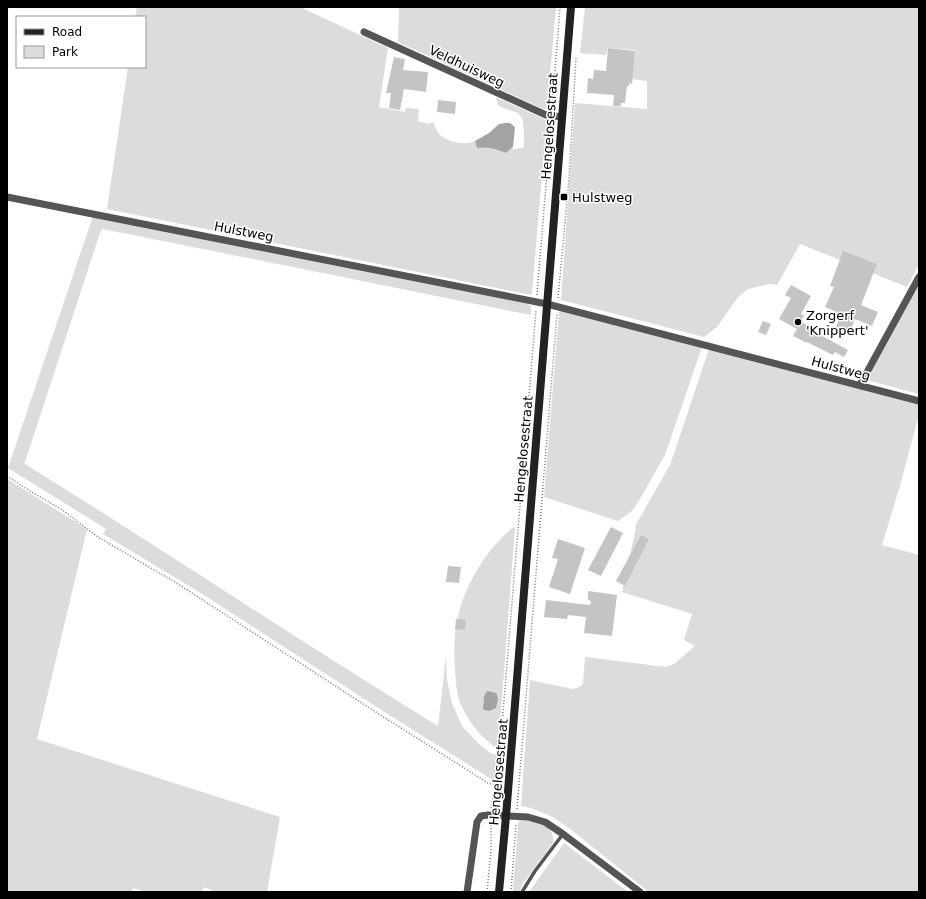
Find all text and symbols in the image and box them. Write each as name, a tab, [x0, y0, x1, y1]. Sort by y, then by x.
legend	[16, 16, 146, 68]
text: Road	[52, 25, 82, 39]
street label: Veldhuisweg	[427, 42, 507, 90]
text: Park	[52, 45, 78, 59]
street label: Hengelosestraat	[538, 72, 561, 180]
place label: Hulstweg	[572, 190, 632, 205]
marker: Hulstweg	[559, 192, 569, 202]
street label: Hulstweg	[213, 218, 275, 245]
place label: Zorgerf 'Knippert'	[806, 308, 868, 338]
marker: Zorgerf 'Knippert'	[793, 317, 803, 327]
street label: Hulstweg	[810, 353, 872, 384]
street label: Hengelosestraat	[511, 395, 536, 503]
street label: Hengelosestraat	[486, 718, 511, 826]

